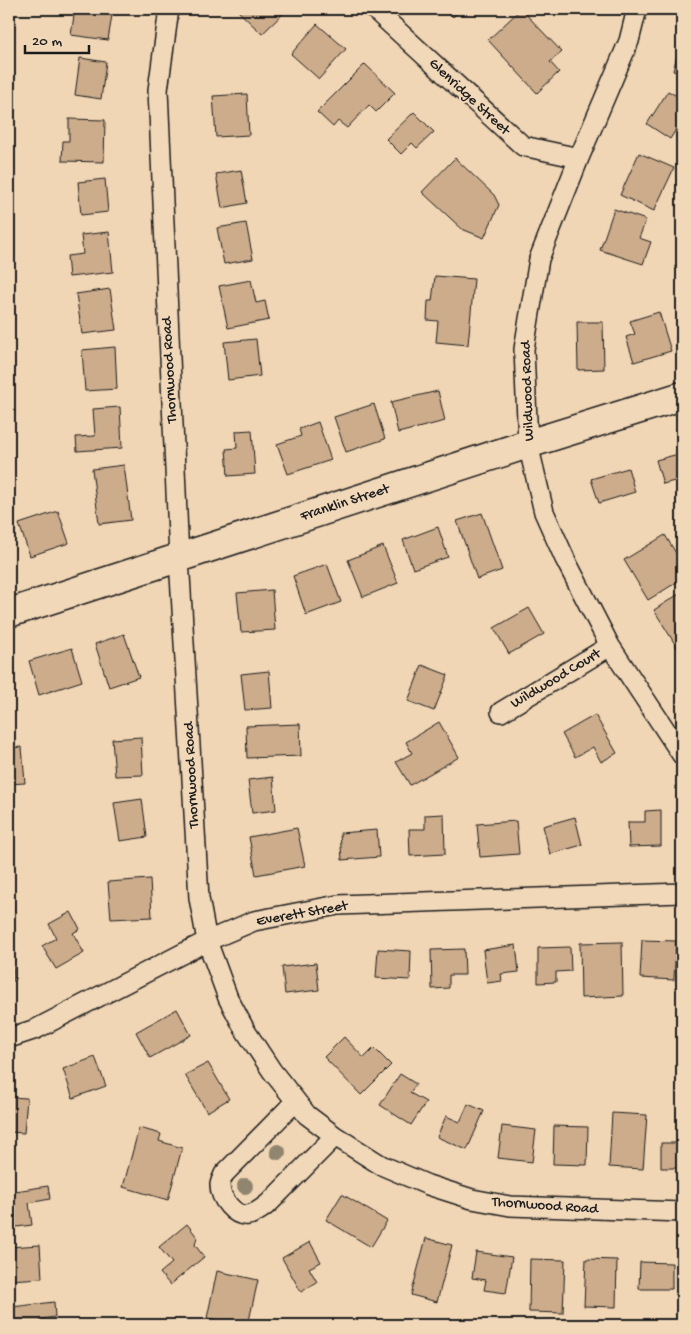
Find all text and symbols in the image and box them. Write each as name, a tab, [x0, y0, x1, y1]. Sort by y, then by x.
scale bar	[25, 22, 89, 54]
text: 20 m	[32, 33, 62, 51]
street label: Glenridge Street	[425, 55, 515, 141]
street label: Thornwood Road	[158, 315, 182, 425]
street label: Wildwood Road	[517, 339, 539, 441]
street label: Franklin Street	[297, 480, 393, 526]
street label: Wildwood Court	[508, 644, 606, 713]
street label: Thornwood Road	[180, 720, 204, 830]
street label: Everett Street	[255, 897, 351, 931]
street label: Thornwood Road	[490, 1193, 600, 1219]

